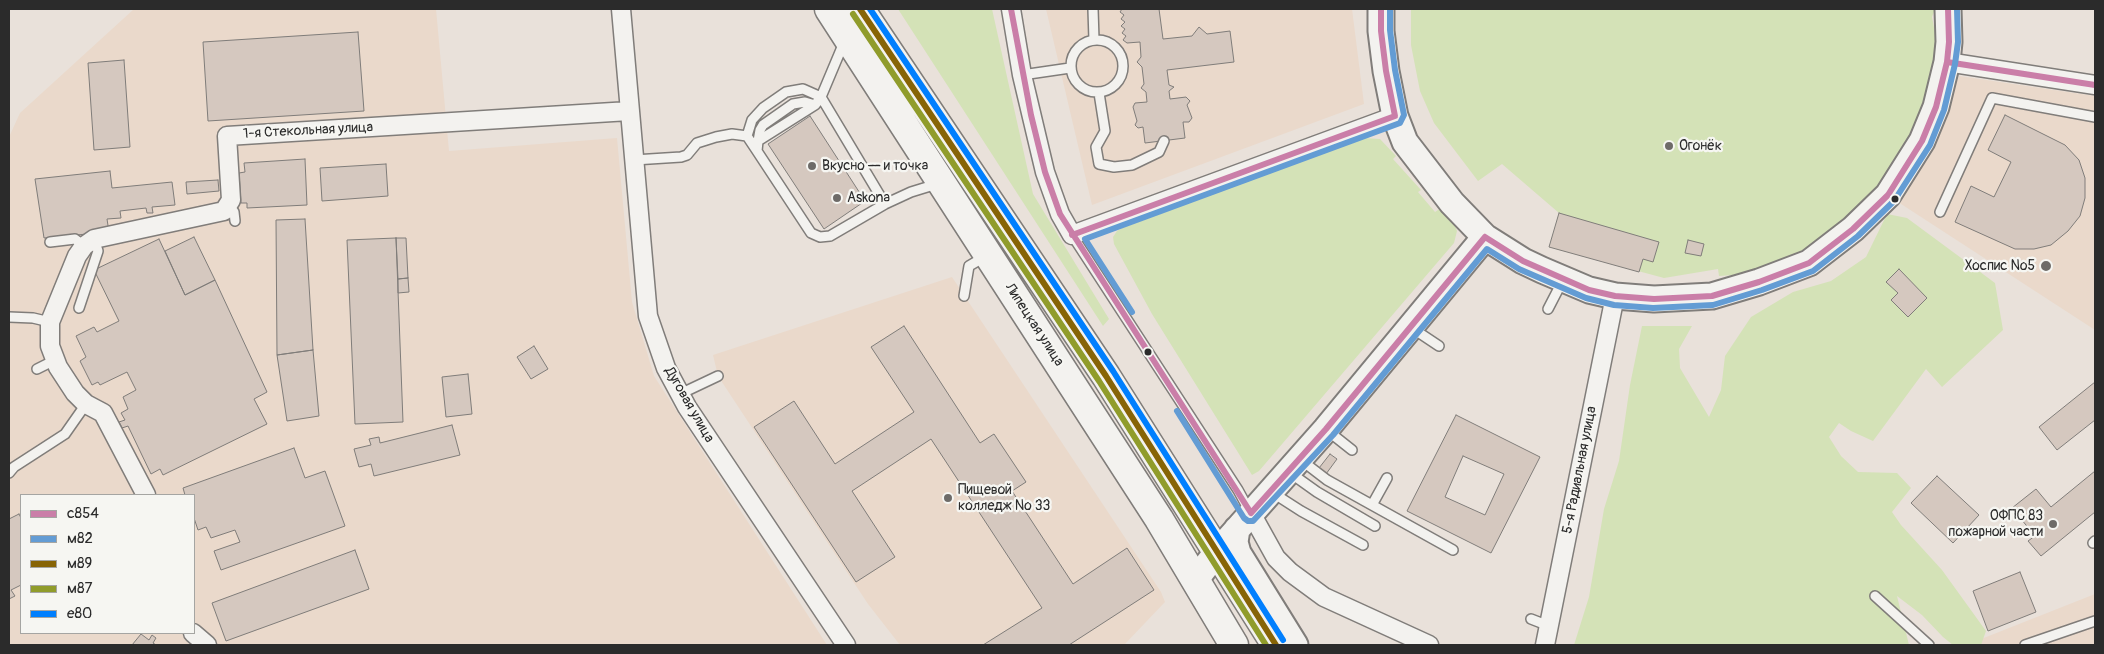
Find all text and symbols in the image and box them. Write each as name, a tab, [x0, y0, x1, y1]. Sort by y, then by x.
street label: 1-я Стекольная улица	[243, 119, 373, 143]
place label: Огонёк	[1679, 138, 1722, 154]
marker: Огонёк	[1663, 140, 1675, 152]
place label: Вкусно — и точка	[822, 158, 928, 174]
marker: Вкусно — и точка	[806, 160, 818, 172]
place label: Askona	[847, 190, 890, 206]
marker: Askona	[831, 192, 843, 204]
unlabelled marker	[1890, 194, 1900, 204]
place label: Хоспис №5	[1965, 258, 2035, 274]
marker: Хоспис №5	[2039, 259, 2053, 273]
street label: Липецкая улица	[1001, 280, 1067, 370]
unlabelled marker	[1143, 347, 1153, 357]
street label: Дуговая улица	[661, 364, 717, 446]
street label: 5-я Радиальная улица	[1559, 405, 1601, 535]
place label: Пищевой колледж № 33	[958, 482, 1050, 514]
marker: Пищевой колледж № 33	[942, 492, 954, 504]
legend	[20, 494, 195, 634]
text: с854	[67, 504, 99, 523]
place label: ОФПС 83 пожарной части	[1948, 508, 2043, 540]
marker: ОФПС 83 пожарной части	[2047, 518, 2059, 530]
text: м82	[67, 529, 93, 548]
text: м89	[67, 554, 92, 573]
text: м87	[67, 579, 92, 598]
text: е80	[67, 604, 92, 623]

